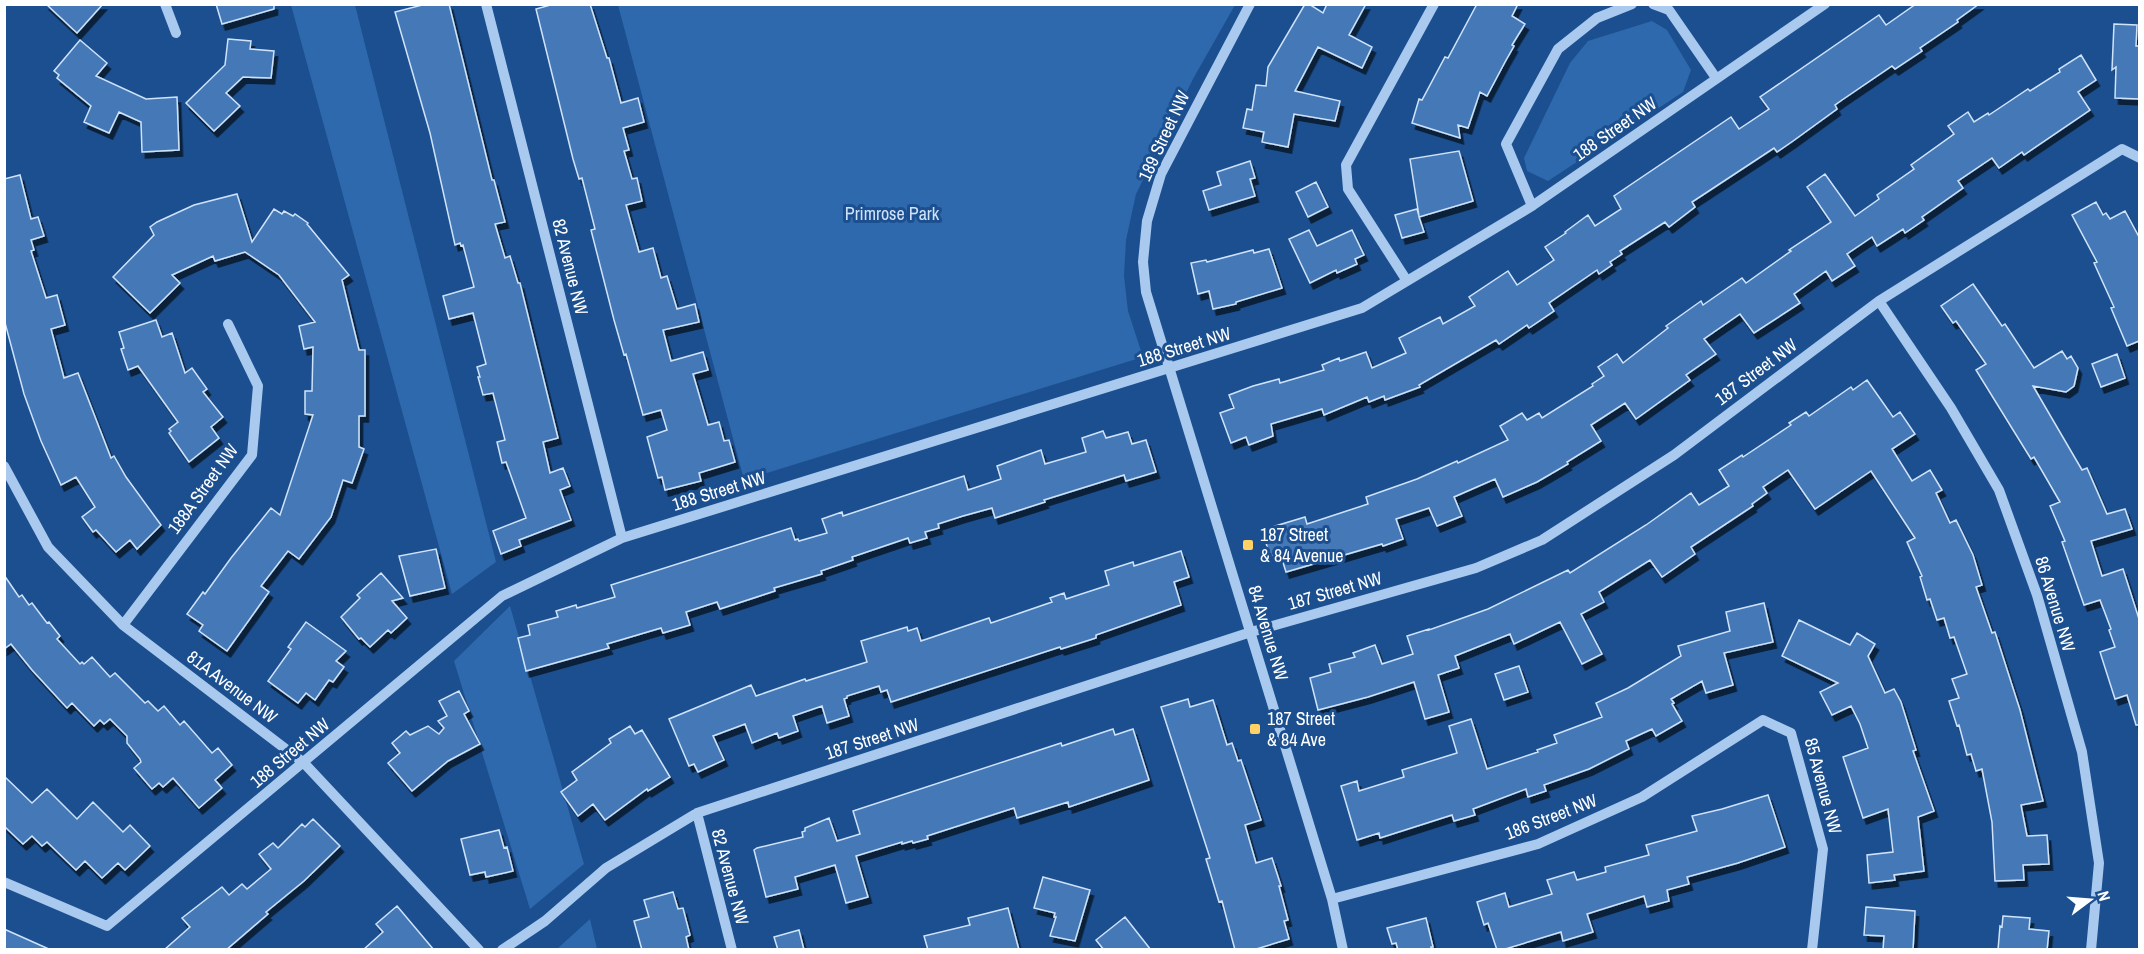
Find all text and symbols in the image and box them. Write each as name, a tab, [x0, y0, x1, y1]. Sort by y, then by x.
street label: 189 Street NW	[1132, 87, 1195, 185]
street label: 188 Street NW	[1568, 91, 1662, 167]
park label: Primrose Park	[845, 201, 940, 226]
street label: 82 Avenue NW	[546, 216, 595, 318]
street label: 188 Street NW	[1134, 320, 1234, 373]
street label: 187 Street NW	[1710, 332, 1802, 411]
street label: 188A Street NW	[161, 438, 244, 539]
street label: 188 Street NW	[669, 464, 769, 517]
place label: 187 Street & 84 Avenue	[1260, 522, 1343, 568]
marker: 187 Street & 84 Avenue	[1241, 538, 1255, 552]
street label: 86 Avenue NW	[2029, 553, 2082, 655]
street label: 187 Street NW	[1285, 565, 1385, 616]
street label: 84 Avenue NW	[1242, 582, 1295, 684]
street label: 81A Avenue NW	[182, 644, 283, 729]
place label: 187 Street & 84 Ave	[1267, 706, 1335, 752]
street label: 188 Street NW	[245, 712, 335, 793]
street label: 187 Street NW	[822, 712, 922, 765]
marker: 187 Street & 84 Ave	[1248, 722, 1262, 736]
street label: 85 Avenue NW	[1799, 735, 1848, 837]
street label: 186 Street NW	[1501, 787, 1601, 846]
street label: 82 Avenue NW	[706, 826, 755, 928]
north arrow	[2060, 870, 2120, 930]
text: N	[2093, 888, 2116, 903]

